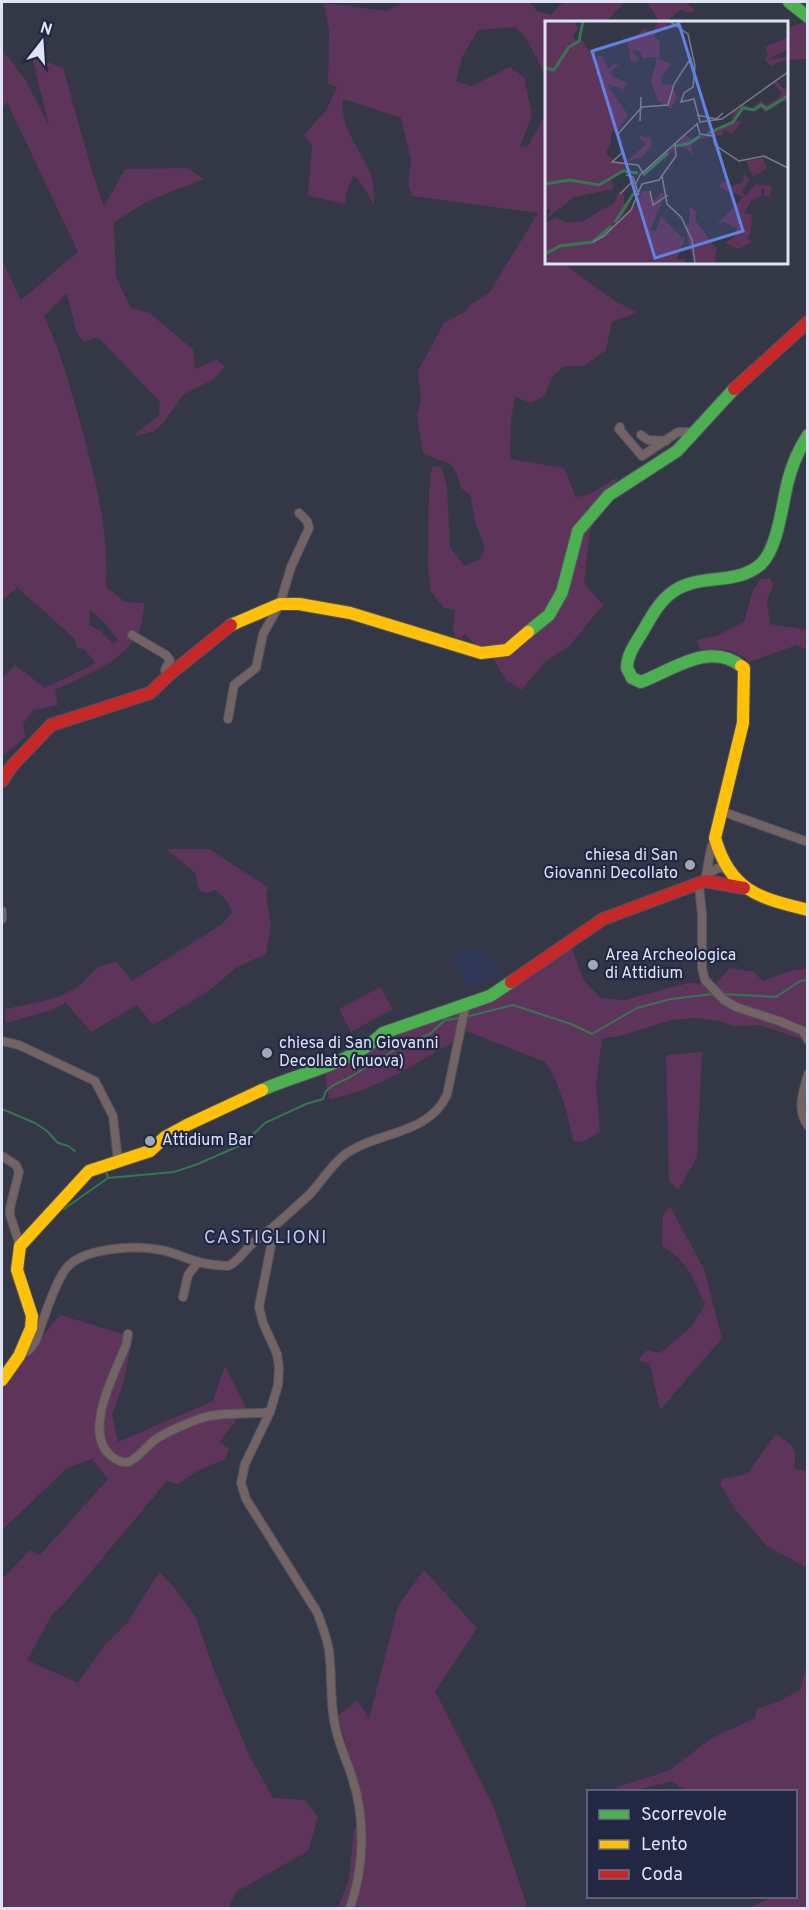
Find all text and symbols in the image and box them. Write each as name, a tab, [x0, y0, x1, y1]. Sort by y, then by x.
north arrow	[12, 12, 72, 72]
text: N	[37, 18, 54, 41]
inset map	[545, 21, 788, 264]
place label: chiesa di San Giovanni Decollato	[543, 846, 678, 884]
marker: chiesa di San Giovanni Decollato	[683, 858, 697, 872]
place label: Area Archeologica di Attidium	[605, 946, 736, 984]
marker: Area Archeologica di Attidium	[586, 958, 600, 972]
place label: chiesa di San Giovanni Decollato (nuova)	[279, 1034, 439, 1072]
marker: chiesa di San Giovanni Decollato (nuova)	[260, 1046, 274, 1060]
place label: Attidium Bar	[162, 1131, 253, 1151]
marker: Attidium Bar	[143, 1134, 157, 1148]
district label: CASTIGLIONI	[204, 1227, 328, 1250]
legend	[587, 1790, 797, 1898]
text: Scorrevole	[641, 1804, 727, 1827]
text: Lento	[641, 1834, 687, 1857]
text: Coda	[641, 1864, 683, 1887]

